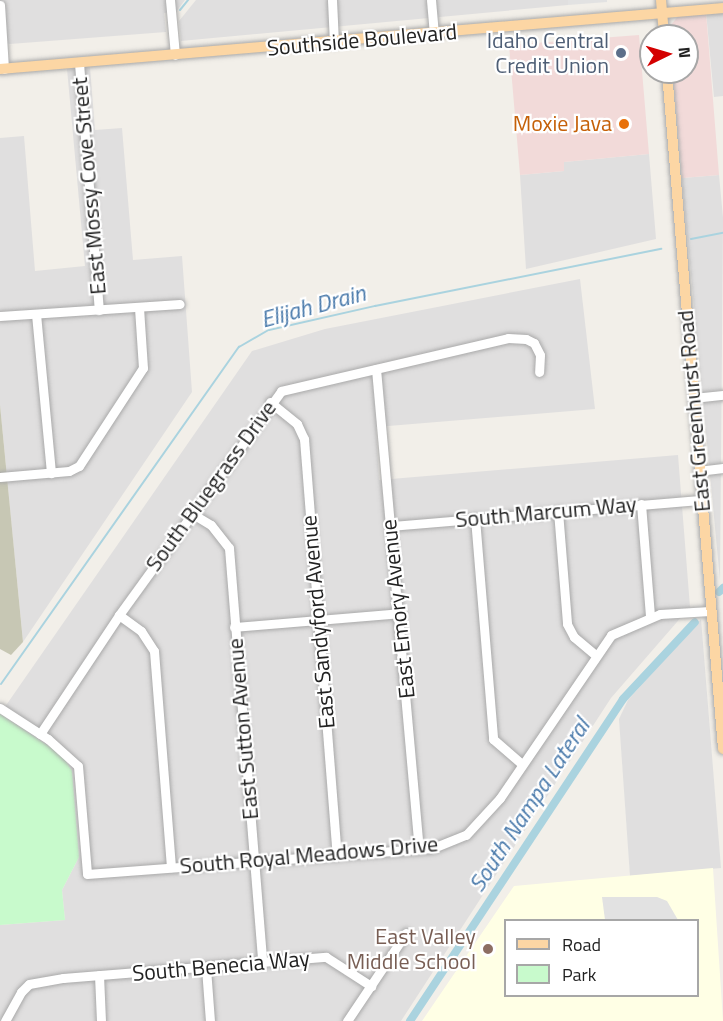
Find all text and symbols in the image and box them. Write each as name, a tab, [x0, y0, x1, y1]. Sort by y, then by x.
street label: Southside Boulevard	[266, 19, 458, 61]
north arrow	[639, 24, 699, 84]
place label: Idaho Central Credit Union	[487, 27, 609, 78]
marker: Idaho Central Credit Union	[614, 46, 628, 60]
text: N	[673, 46, 697, 59]
street label: East Mossy Cove Street	[66, 76, 112, 296]
place label: Moxie Java	[513, 111, 612, 137]
marker: Moxie Java	[617, 117, 631, 131]
water label: Elijah Drain	[258, 278, 368, 334]
street label: East Greenhurst Road	[672, 309, 716, 513]
street label: South Bluegrass Drive	[140, 396, 282, 576]
street label: South Marcum Way	[454, 491, 638, 533]
street label: East Sandyford Avenue	[296, 514, 340, 730]
street label: East Emory Avenue	[375, 518, 421, 700]
street label: East Sutton Avenue	[222, 637, 264, 821]
water label: South Nampa Lateral	[462, 713, 596, 897]
street label: South Royal Meadows Drive	[179, 831, 439, 879]
legend	[504, 919, 699, 997]
place label: East Valley Middle School	[347, 923, 476, 974]
text: Road	[562, 931, 601, 958]
marker: East Valley Middle School	[481, 942, 495, 956]
street label: South Benecia Way	[131, 945, 311, 987]
text: Park	[562, 961, 596, 988]

